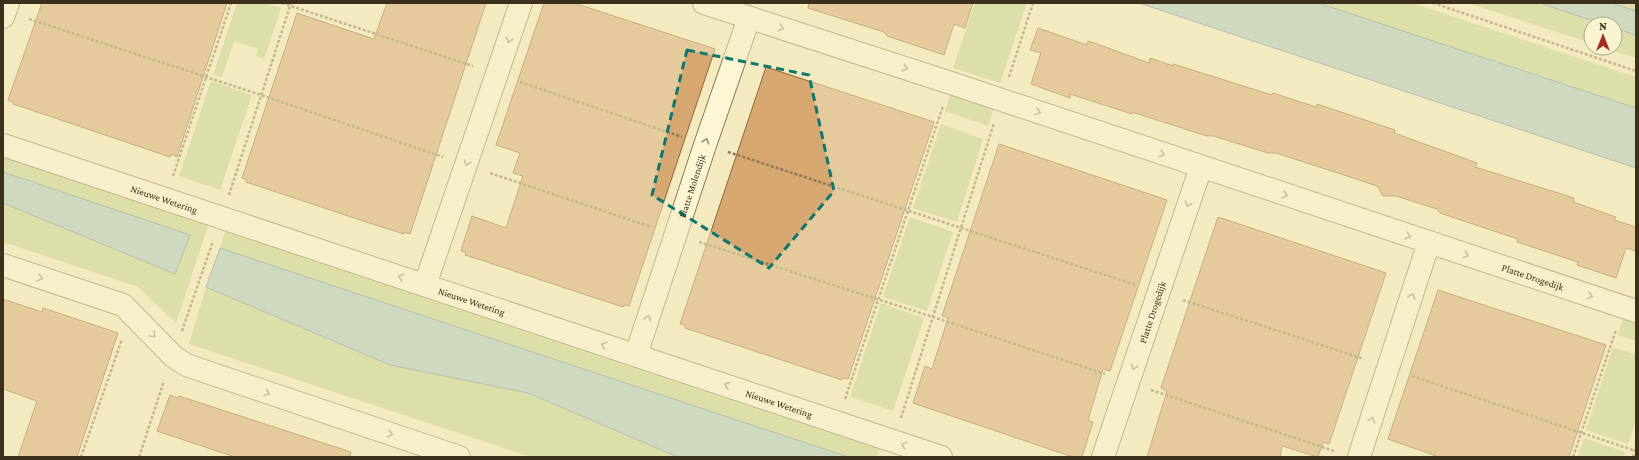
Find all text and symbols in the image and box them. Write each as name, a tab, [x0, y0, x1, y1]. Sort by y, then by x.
north arrow	[1583, 16, 1623, 56]
text: N	[1599, 20, 1607, 32]
one-way arrow	[778, 23, 785, 32]
one-way arrow	[505, 36, 514, 43]
one-way arrow	[901, 63, 908, 72]
one-way arrow	[1035, 107, 1042, 116]
one-way arrow	[701, 138, 710, 145]
one-way arrow	[1158, 149, 1165, 157]
street label: Platte Molendijk	[677, 153, 708, 219]
one-way arrow	[463, 160, 472, 167]
street label: Nieuwe Wetering	[129, 183, 199, 215]
one-way arrow	[1281, 190, 1288, 198]
one-way arrow	[1185, 200, 1193, 207]
one-way arrow	[1405, 231, 1412, 239]
one-way arrow	[1463, 250, 1470, 258]
street label: Platte Drogedijk	[1500, 262, 1565, 293]
one-way arrow	[36, 273, 43, 281]
one-way arrow	[397, 273, 404, 282]
street label: Platte Drogedijk	[1137, 280, 1168, 345]
street label: Nieuwe Wetering	[437, 285, 507, 318]
one-way arrow	[1586, 291, 1593, 299]
one-way arrow	[1407, 293, 1416, 300]
one-way arrow	[643, 315, 652, 322]
one-way arrow	[148, 330, 156, 338]
one-way arrow	[601, 341, 608, 349]
one-way arrow	[1130, 363, 1138, 370]
one-way arrow	[724, 381, 731, 390]
street label: Nieuwe Wetering	[744, 387, 814, 420]
one-way arrow	[263, 388, 270, 396]
one-way arrow	[1367, 417, 1376, 424]
one-way arrow	[386, 429, 393, 438]
one-way arrow	[900, 441, 907, 449]

